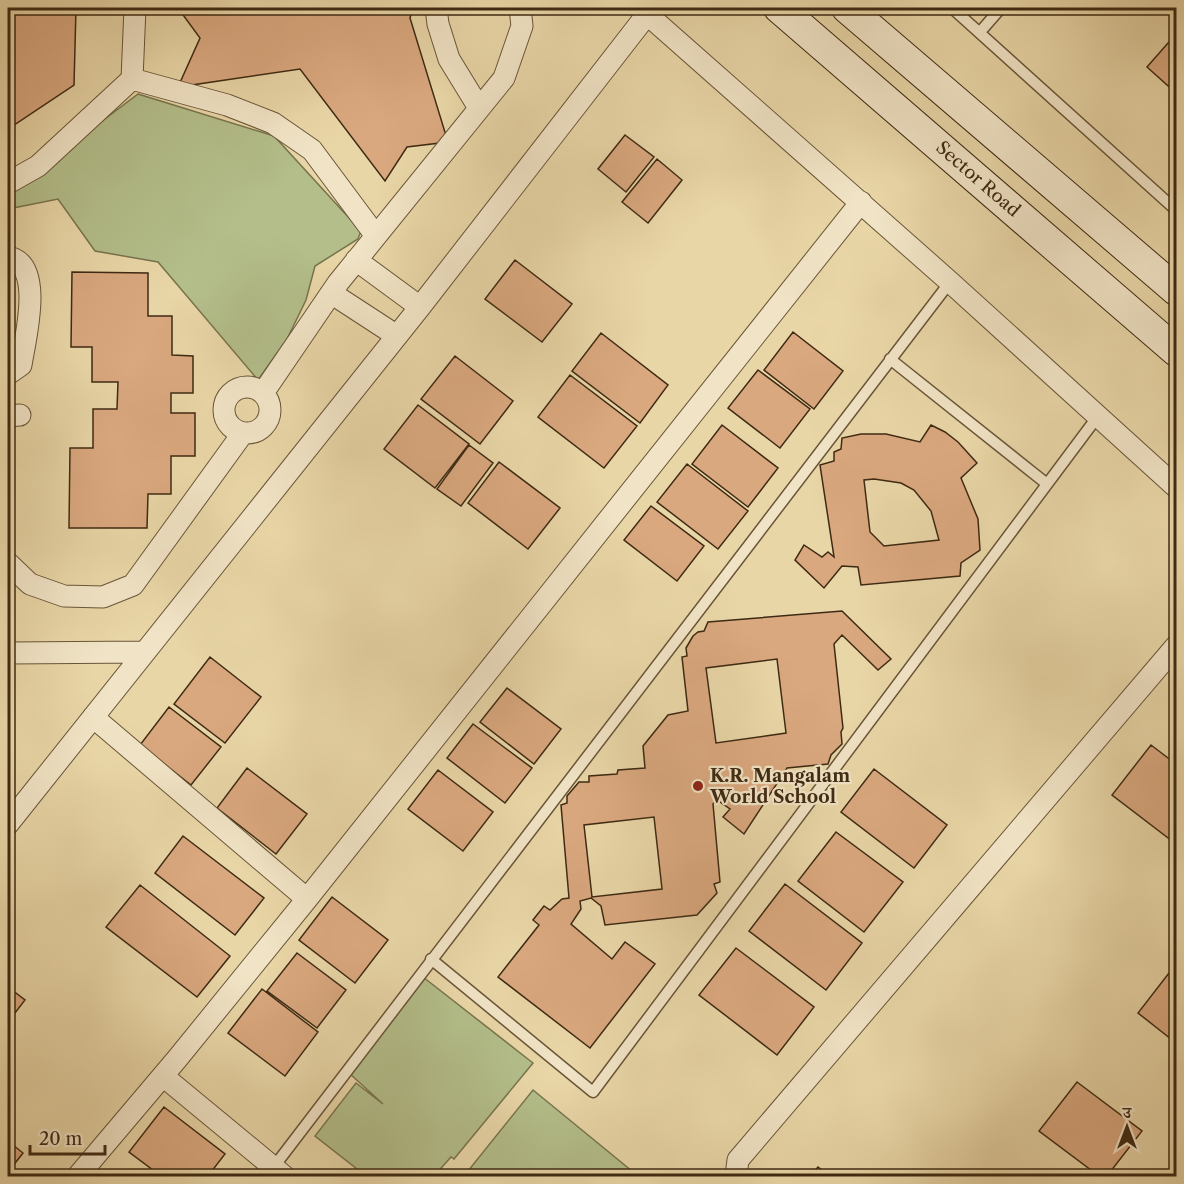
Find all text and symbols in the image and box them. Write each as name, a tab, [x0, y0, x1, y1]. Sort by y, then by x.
street label: Sector Road	[931, 137, 1025, 222]
place label: K.R. Mangalam World School	[709, 765, 850, 808]
marker: K.R. Mangalam World School	[691, 779, 705, 793]
north arrow	[1097, 1097, 1157, 1157]
text: उ	[1122, 1102, 1133, 1122]
scale bar	[30, 1118, 105, 1156]
text: 20 m	[39, 1128, 83, 1150]

